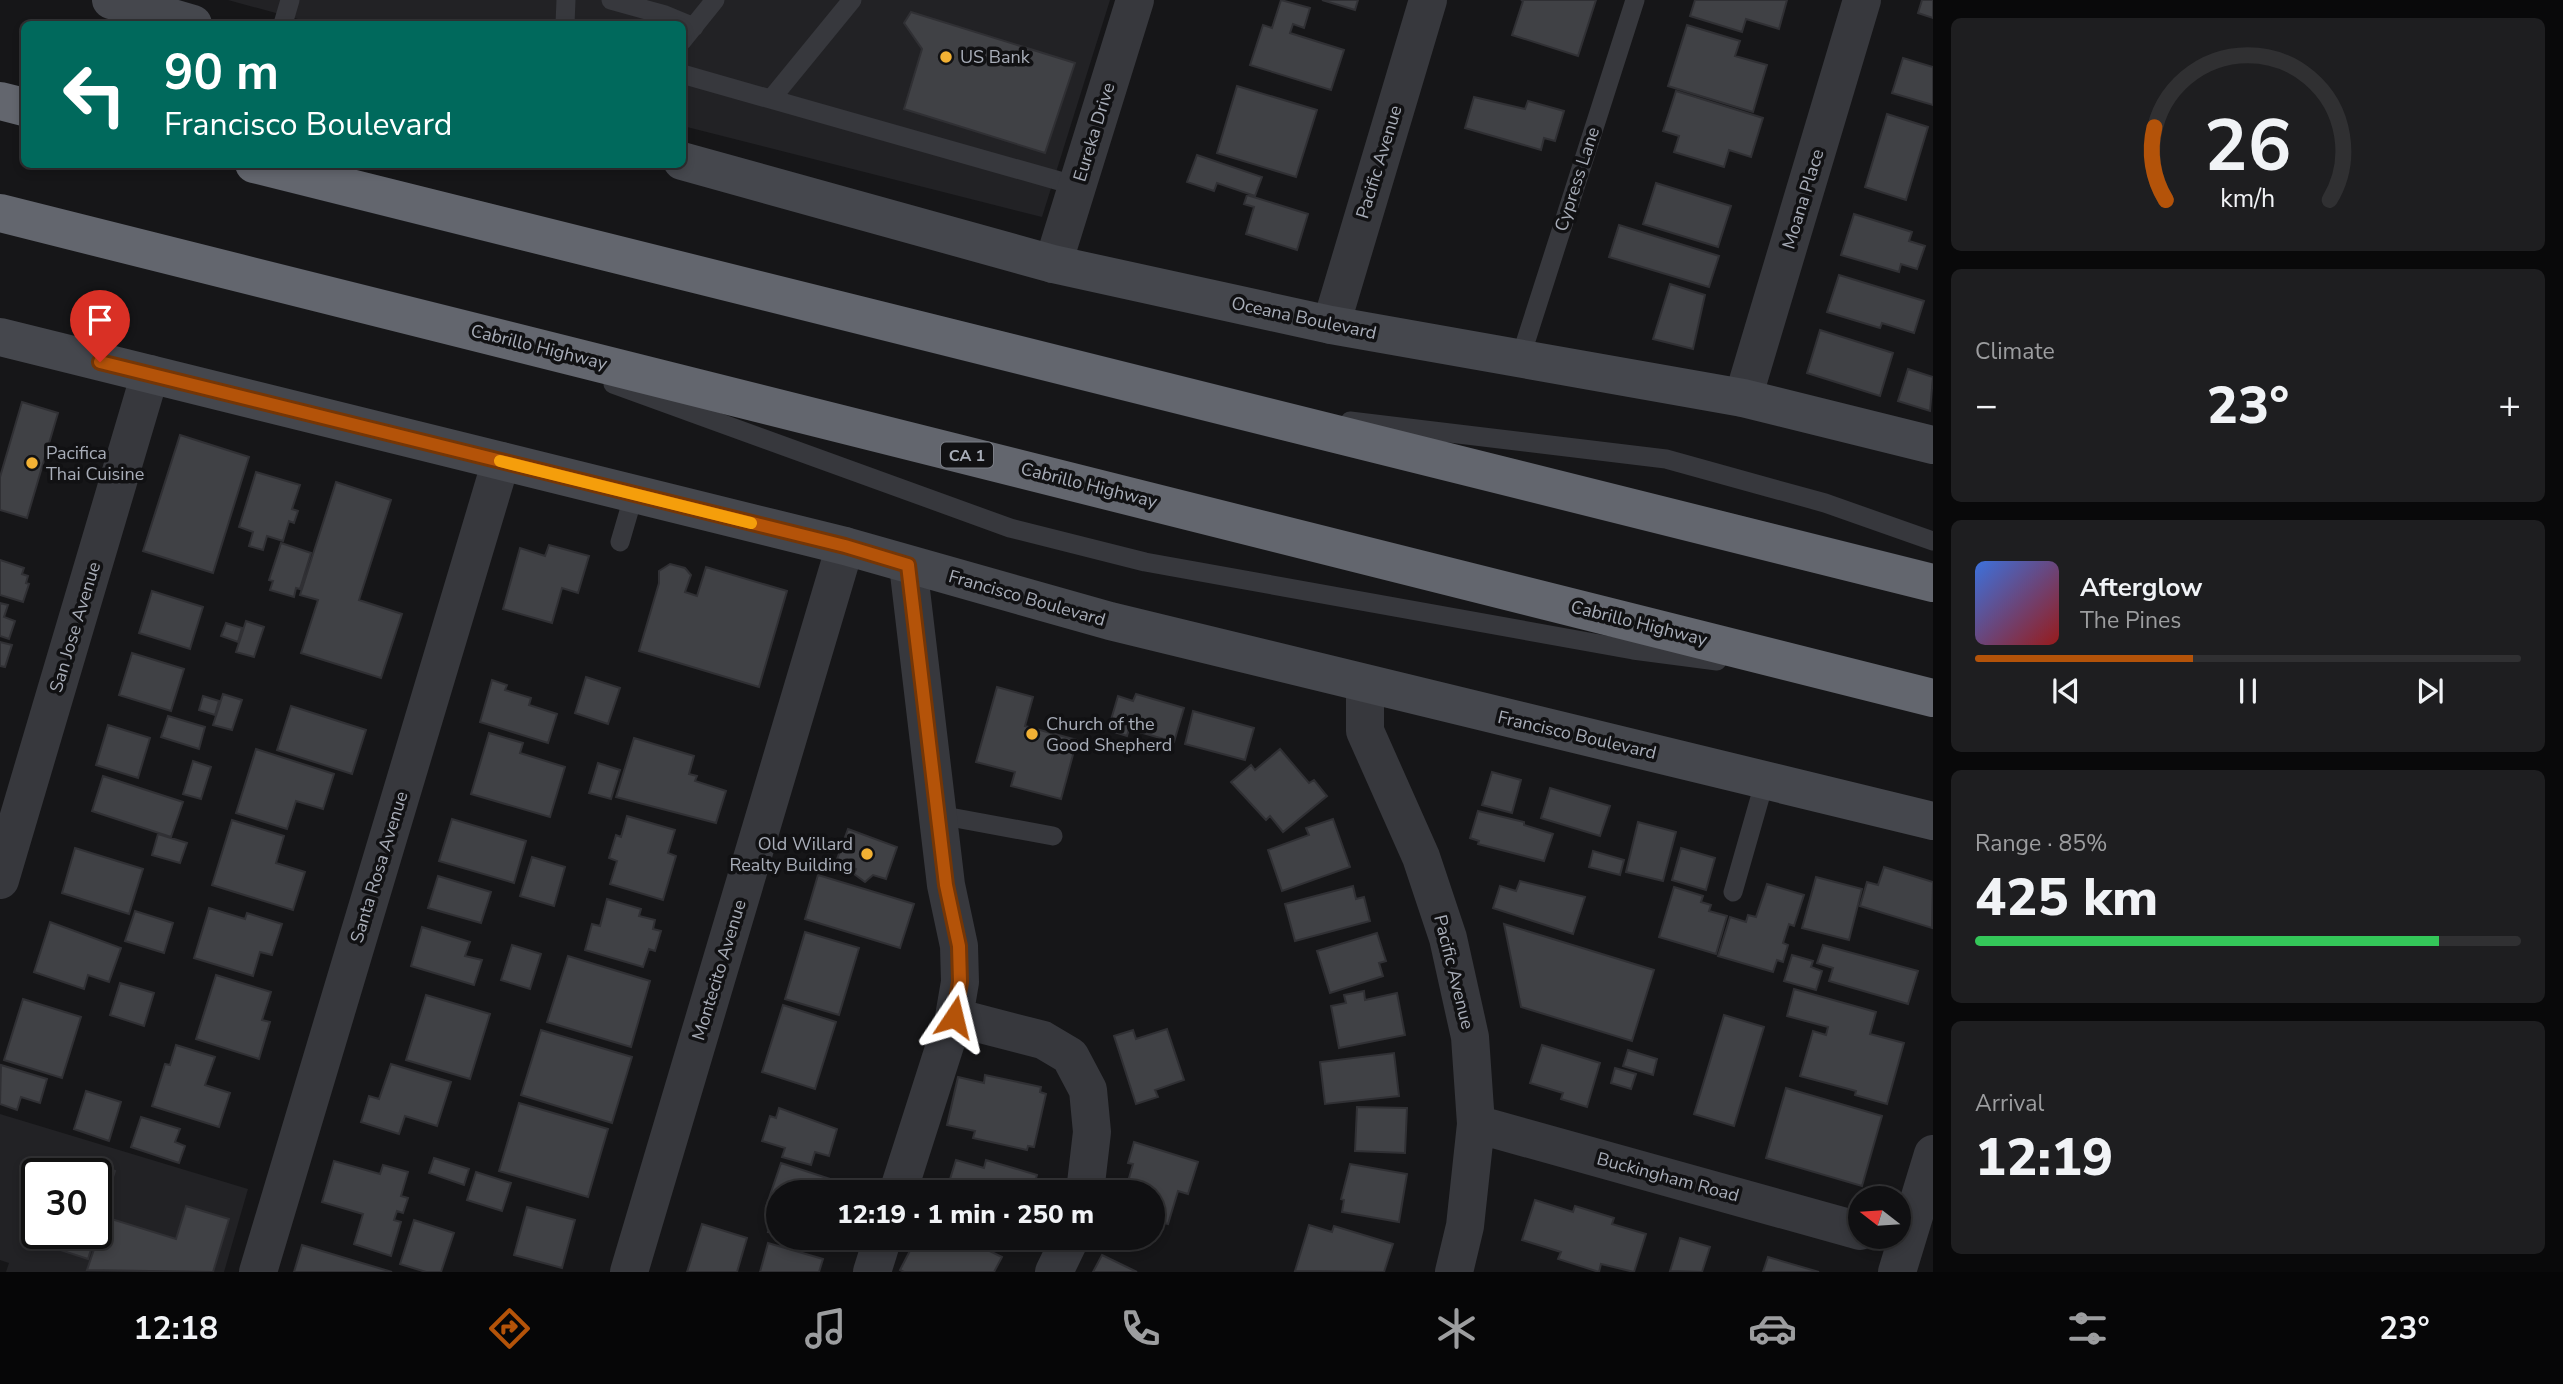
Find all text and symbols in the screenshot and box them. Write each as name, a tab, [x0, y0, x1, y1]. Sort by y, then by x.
text: 90 m	[164, 39, 279, 106]
place label: US Bank	[960, 45, 1031, 69]
icon: left	[49, 49, 140, 140]
marker: US Bank	[938, 49, 954, 65]
street label: Eureka Drive	[1068, 80, 1120, 184]
text: 26	[2204, 97, 2292, 197]
street label: Pacific Avenue	[1350, 102, 1408, 222]
text: Francisco Boulevard	[164, 103, 452, 146]
street label: Cypress Lane	[1549, 124, 1605, 234]
street label: Moana Place	[1776, 146, 1830, 252]
text: km/h	[2220, 182, 2276, 216]
pin	[70, 290, 130, 362]
street label: Oceana Boulevard	[1229, 291, 1379, 345]
icon: arrive	[81, 301, 119, 339]
street label: Cabrillo Highway	[468, 318, 610, 376]
text: Climate	[1975, 336, 2055, 367]
text: 23°	[2207, 370, 2289, 441]
text: −	[1975, 380, 1998, 431]
text: +	[2498, 380, 2521, 431]
place label: Pacifica Thai Cuisine	[46, 441, 144, 486]
road number: CA 1	[941, 442, 993, 468]
marker: Pacifica Thai Cuisine	[24, 455, 40, 471]
street label: Cabrillo Highway	[1018, 456, 1160, 514]
street label: San Jose Avenue	[44, 559, 106, 695]
street label: Francisco Boulevard	[946, 564, 1108, 632]
text: Afterglow	[2080, 570, 2203, 605]
street label: Cabrillo Highway	[1568, 594, 1710, 652]
text: The Pines	[2080, 605, 2181, 636]
icon: previous	[2047, 672, 2085, 710]
icon: pause	[2229, 672, 2267, 710]
icon: next	[2411, 672, 2449, 710]
street label: Francisco Boulevard	[1495, 705, 1659, 765]
place label: Church of the Good Shepherd	[1046, 712, 1172, 757]
marker: Church of the Good Shepherd	[1024, 726, 1040, 742]
street label: Santa Rosa Avenue	[345, 788, 413, 946]
text: Range · 85%	[1975, 828, 2107, 859]
place label: Old Willard Realty Building	[729, 832, 853, 877]
marker: Old Willard Realty Building	[859, 846, 875, 862]
text: 425 km	[1975, 862, 2158, 933]
street label: Montecito Avenue	[686, 897, 752, 1043]
street label: Pacific Avenue	[1428, 912, 1480, 1032]
position arrow	[917, 980, 991, 1054]
text: Arrival	[1975, 1088, 2044, 1119]
text: 12:19	[1975, 1122, 2113, 1193]
street label: Buckingham Road	[1594, 1146, 1742, 1208]
speed limit sign: 30	[21, 1158, 112, 1249]
north arrow	[1848, 1186, 1911, 1250]
map controls	[1848, 1186, 1911, 1249]
text: 12:19 · 1 min · 250 m	[837, 1197, 1094, 1232]
icon: directions	[485, 1304, 534, 1353]
icon: music	[801, 1304, 850, 1353]
icon: phone	[1116, 1304, 1165, 1353]
icon: climate	[1432, 1304, 1481, 1353]
icon: car	[1748, 1304, 1797, 1353]
icon: filters	[2063, 1304, 2112, 1353]
text: 12:18	[133, 1307, 218, 1350]
text: 23°	[2379, 1307, 2430, 1350]

